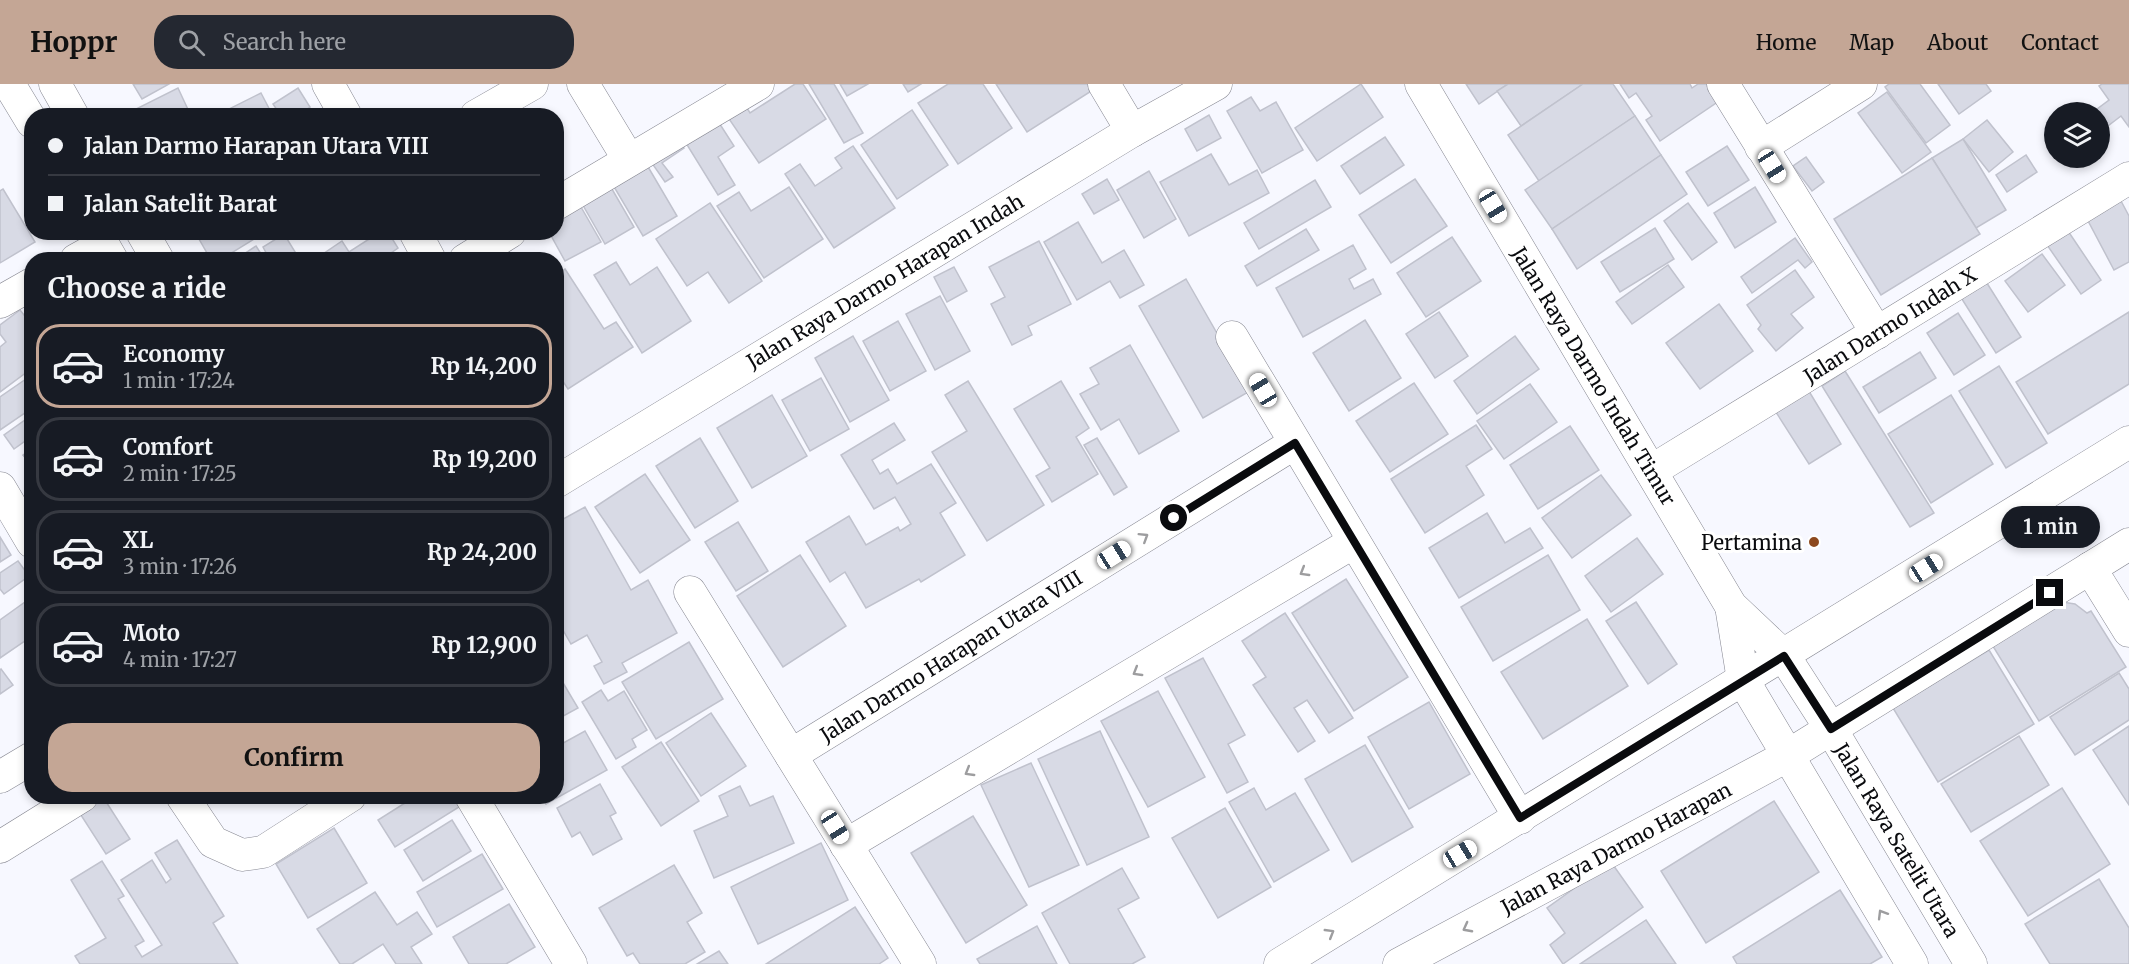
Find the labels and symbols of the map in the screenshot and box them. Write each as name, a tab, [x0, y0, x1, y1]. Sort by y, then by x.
car	[1755, 146, 1789, 186]
car	[1476, 186, 1510, 226]
street label: Jalan Raya Darmo Harapan Indah	[741, 188, 1028, 374]
street label: Jalan Raya Darmo Indah Timur	[1506, 241, 1681, 510]
street label: Jalan Darmo Indah X	[1798, 261, 1982, 389]
car	[1246, 370, 1280, 410]
route start	[1160, 504, 1187, 531]
callout: 1 min	[2000, 506, 2100, 548]
place label: Pertamina	[1701, 530, 1802, 555]
one-way arrow	[1138, 532, 1148, 544]
marker: Pertamina	[1807, 535, 1821, 549]
car	[1094, 538, 1134, 572]
car	[1906, 551, 1946, 585]
one-way arrow	[1300, 564, 1310, 576]
street label: Jalan Darmo Harapan Utara VIII	[815, 565, 1087, 748]
route end	[2036, 579, 2063, 606]
one-way arrow	[1133, 664, 1143, 676]
street label: Jalan Raya Satelit Utara	[1829, 737, 1965, 942]
one-way arrow	[965, 764, 975, 776]
street label: Jalan Raya Darmo Harapan	[1496, 777, 1735, 920]
car	[818, 807, 852, 847]
car	[1440, 837, 1480, 871]
one-way arrow	[1877, 910, 1889, 920]
one-way arrow	[1462, 921, 1473, 932]
one-way arrow	[1324, 929, 1334, 941]

